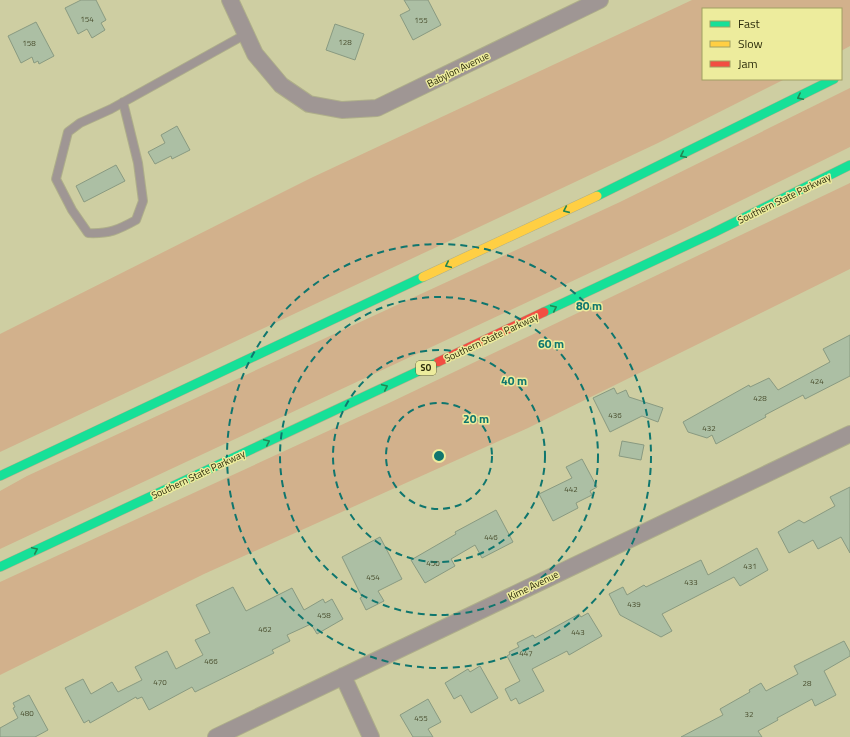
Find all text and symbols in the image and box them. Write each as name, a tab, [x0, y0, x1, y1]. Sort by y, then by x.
legend	[702, 8, 842, 80]
house number: 154	[80, 13, 94, 25]
house number: 155	[414, 14, 428, 26]
text: Fast	[738, 14, 761, 33]
text: Slow	[738, 34, 763, 53]
house number: 128	[338, 36, 352, 48]
house number: 158	[22, 37, 36, 49]
street label: Babylon Avenue	[425, 48, 492, 91]
text: Jam	[738, 54, 758, 73]
one-way arrow	[797, 92, 804, 100]
one-way arrow	[680, 150, 688, 158]
street label: Southern State Parkway	[735, 169, 834, 228]
one-way arrow	[562, 205, 570, 213]
one-way arrow	[444, 260, 452, 268]
text: 80 m	[576, 296, 602, 315]
one-way arrow	[549, 305, 557, 313]
street label: Southern State Parkway	[442, 309, 541, 366]
text: 60 m	[538, 334, 564, 353]
road number: SO	[416, 361, 436, 375]
text: 40 m	[501, 371, 527, 390]
house number: 424	[810, 375, 824, 387]
one-way arrow	[381, 384, 388, 392]
house number: 428	[753, 392, 767, 404]
text: 20 m	[463, 409, 489, 428]
house number: 436	[608, 409, 622, 421]
house number: 432	[702, 422, 716, 434]
one-way arrow	[263, 439, 271, 447]
street label: Southern State Parkway	[149, 446, 248, 503]
centre of rings	[432, 449, 446, 463]
house number: 442	[564, 483, 578, 495]
house number: 446	[484, 531, 498, 543]
one-way arrow	[31, 547, 39, 555]
house number: 450	[426, 557, 440, 569]
house number: 431	[743, 560, 757, 572]
street label: Kime Avenue	[505, 567, 561, 604]
house number: 454	[366, 571, 380, 583]
house number: 433	[684, 576, 698, 588]
house number: 439	[627, 598, 641, 610]
house number: 458	[317, 609, 331, 621]
house number: 462	[258, 623, 272, 635]
house number: 443	[571, 626, 585, 638]
house number: 447	[519, 647, 533, 659]
house number: 466	[204, 655, 218, 667]
house number: 470	[153, 676, 167, 688]
house number: 28	[803, 677, 812, 689]
house number: 480	[20, 707, 34, 719]
house number: 32	[745, 708, 753, 720]
house number: 455	[414, 712, 428, 724]

